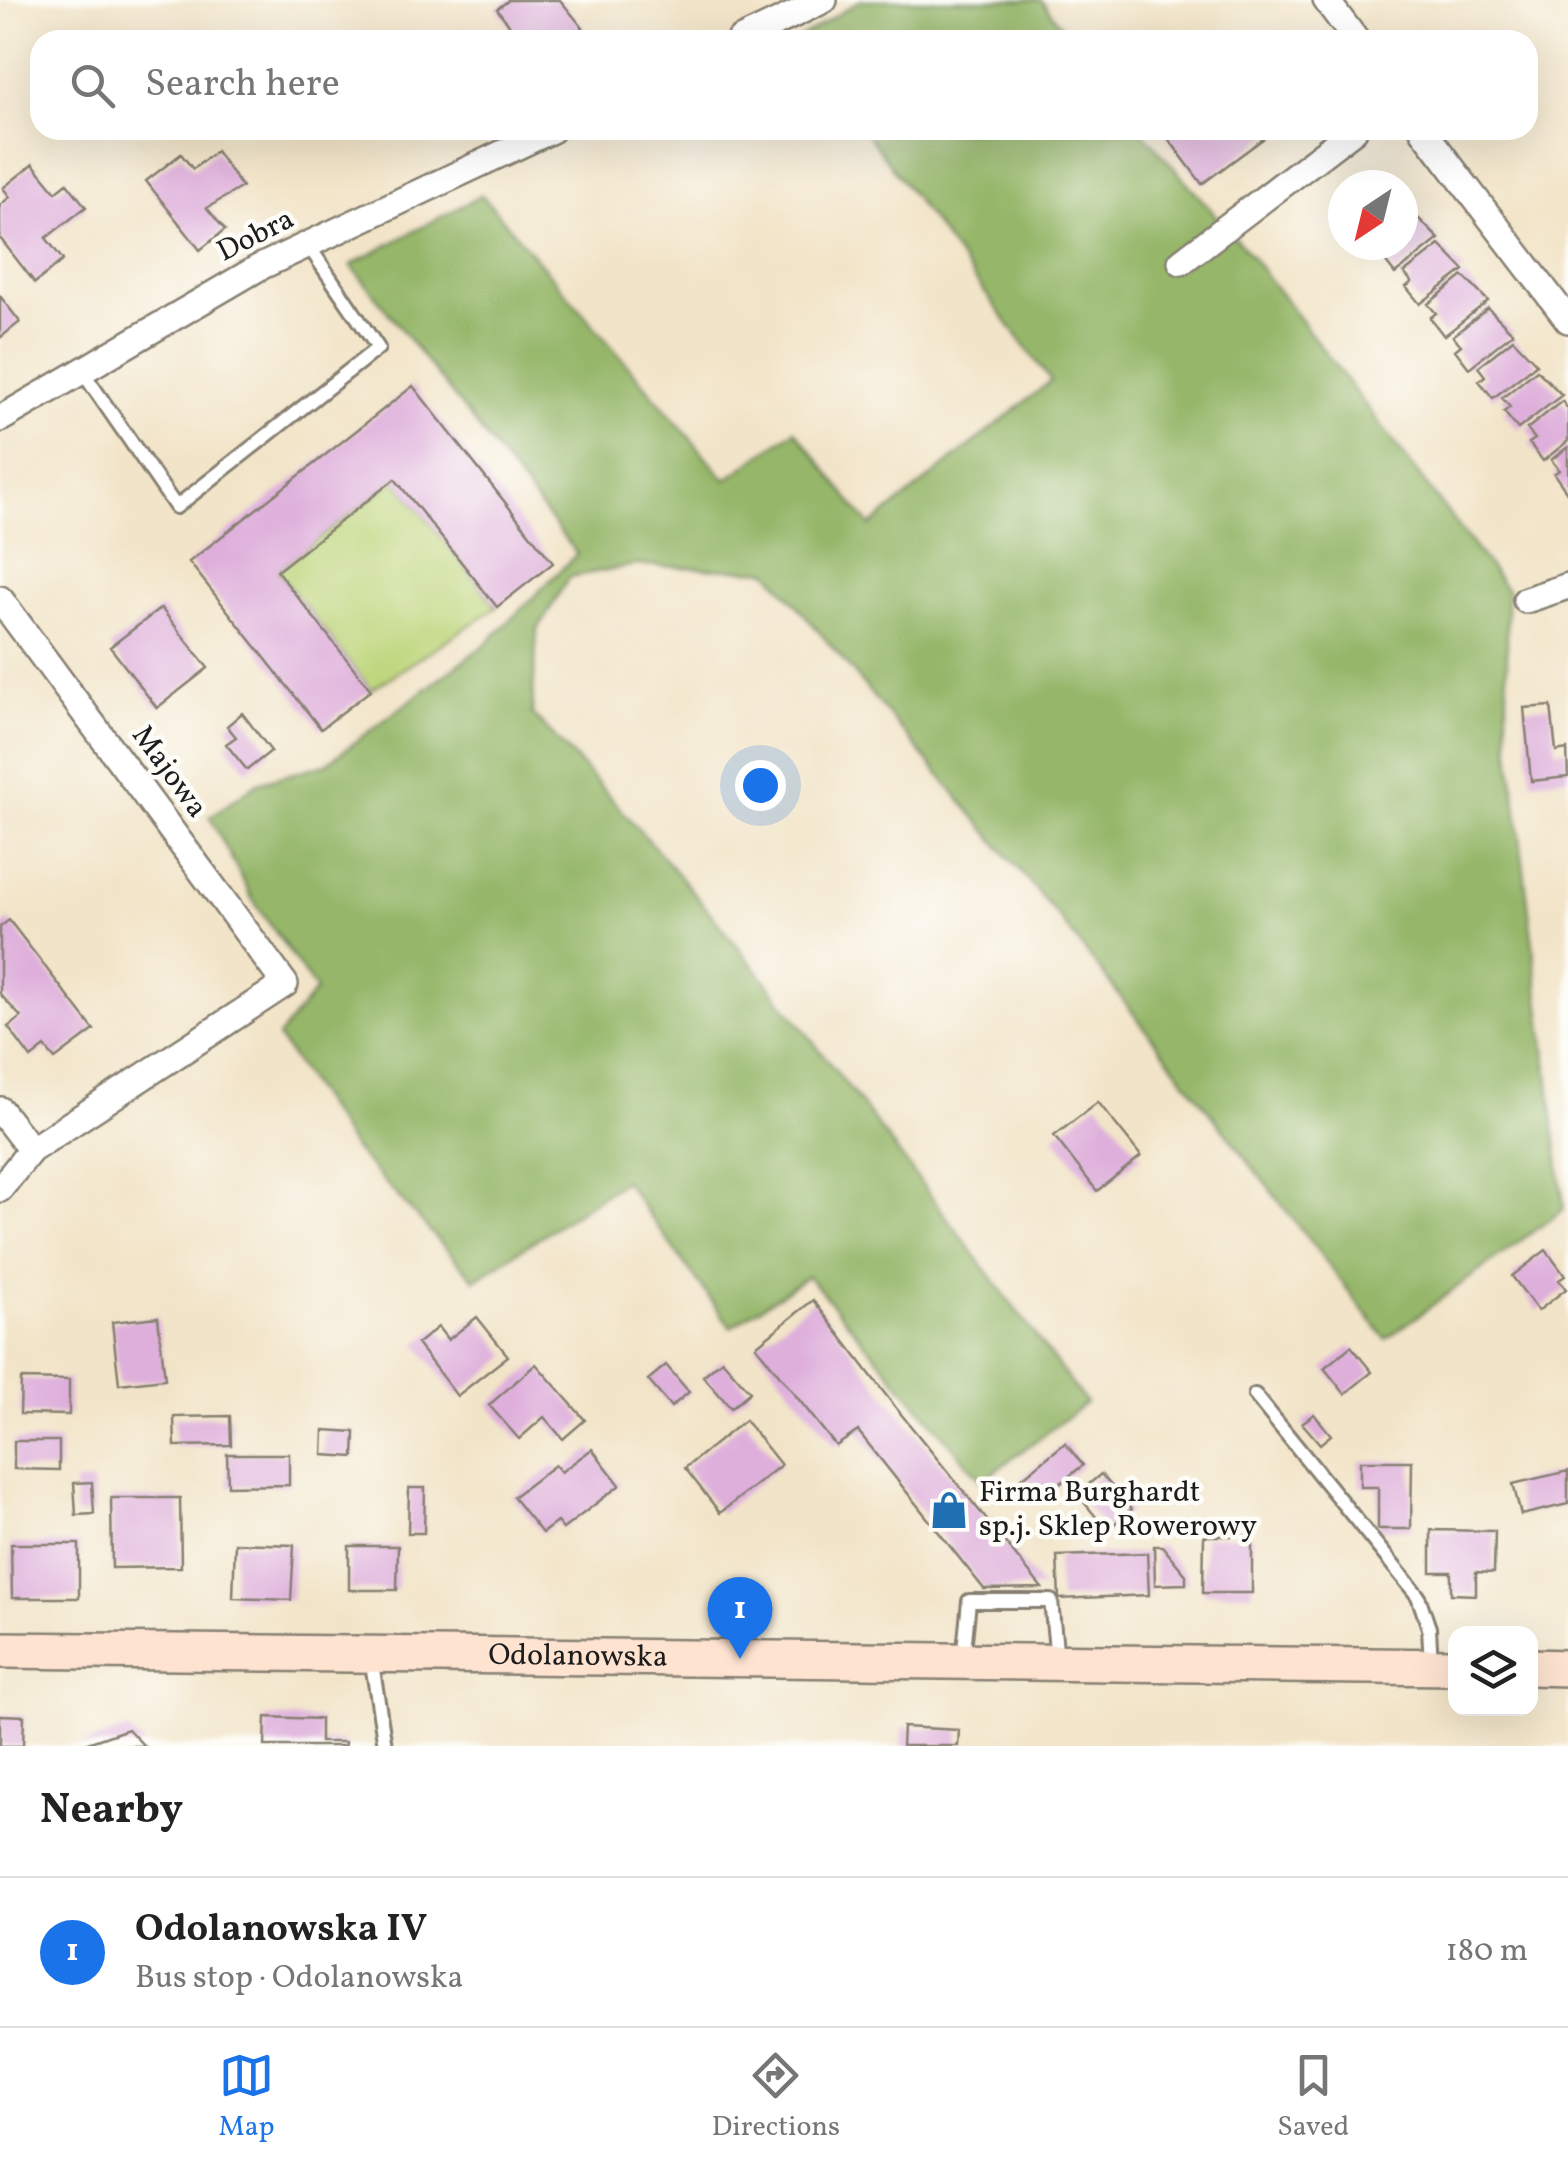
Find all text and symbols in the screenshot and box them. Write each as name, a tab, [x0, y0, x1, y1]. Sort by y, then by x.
search box	[30, 30, 1538, 140]
icon: search	[65, 58, 120, 113]
text: Search here	[145, 59, 340, 112]
north arrow	[1328, 170, 1418, 260]
street label: Dobra	[210, 199, 302, 273]
street label: Majowa	[121, 717, 217, 827]
your location	[735, 760, 786, 811]
place label: Firma Burghardt sp.j. Sklep Rowerowy	[979, 1472, 1257, 1548]
shop icon: Firma Burghardt sp.j. Sklep Rowerowy	[928, 1489, 970, 1531]
pin: 1	[708, 1576, 772, 1659]
map controls	[1448, 1626, 1538, 1716]
button: layers	[1448, 1626, 1538, 1716]
street label: Odolanowska	[488, 1635, 668, 1679]
text: Nearby	[40, 1782, 183, 1841]
text: Odolanowska IV	[135, 1904, 427, 1957]
text: 1	[66, 1930, 79, 1974]
text: 180 m	[1445, 1930, 1528, 1974]
text: Bus stop · Odolanowska	[135, 1957, 463, 2001]
tab: Map	[219, 2048, 275, 2147]
tab: Directions	[712, 2048, 840, 2147]
tab: Saved	[1277, 2048, 1349, 2147]

